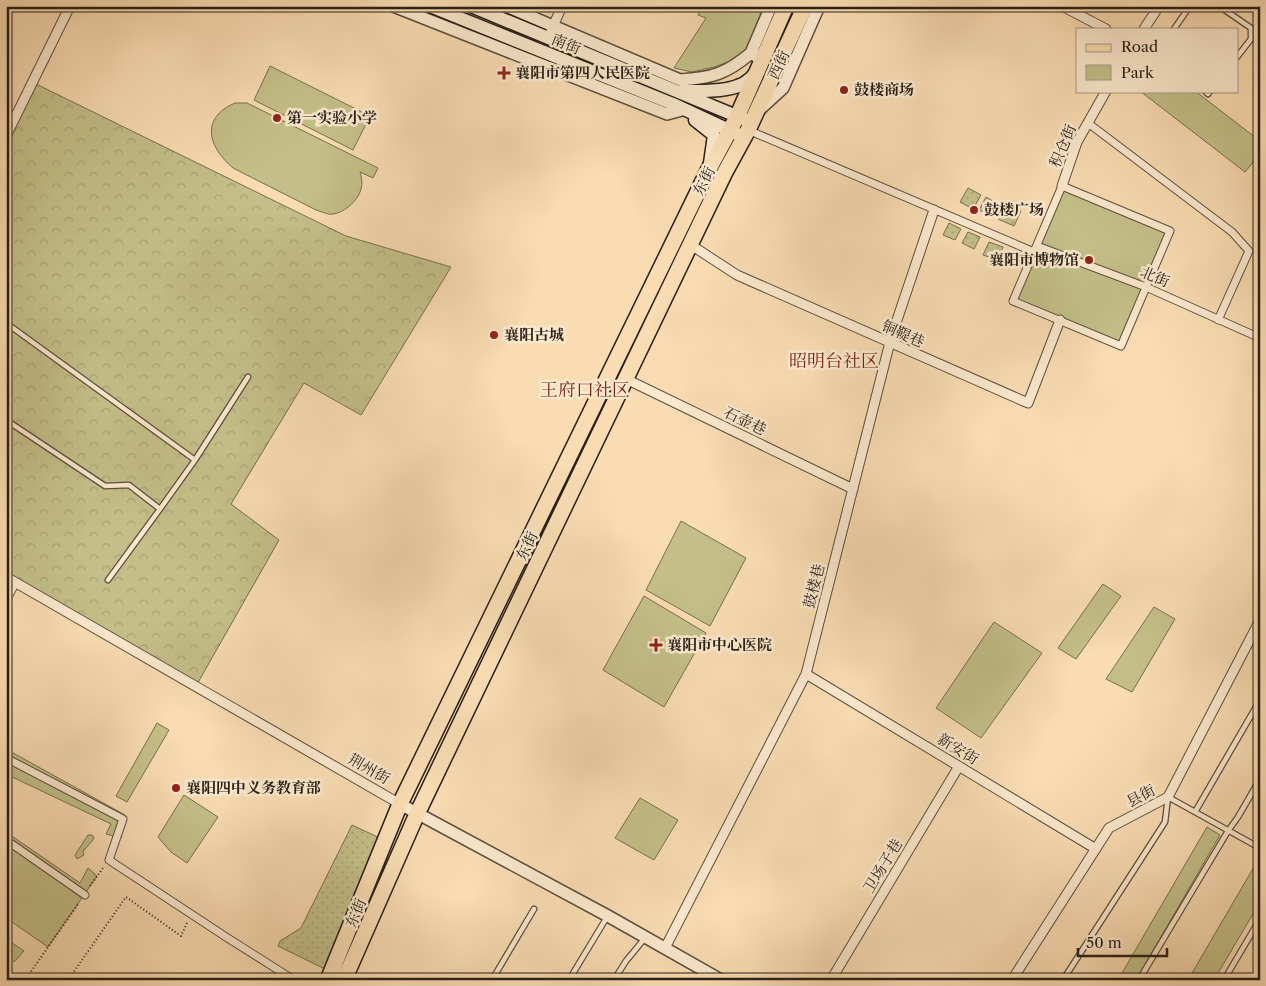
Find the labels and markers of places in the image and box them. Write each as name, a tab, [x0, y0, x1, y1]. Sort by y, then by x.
place label: 襄阳市第四人民医院	[515, 63, 650, 82]
marker: 襄阳市第四人民医院	[497, 66, 511, 80]
place label: 鼓楼商场	[854, 80, 914, 99]
marker: 鼓楼商场	[838, 84, 850, 96]
place label: 第一实验小学	[287, 108, 377, 127]
marker: 第一实验小学	[271, 112, 283, 124]
place label: 鼓楼广场	[984, 200, 1044, 219]
marker: 鼓楼广场	[968, 204, 980, 216]
place label: 襄阳市博物馆	[989, 250, 1079, 269]
marker: 襄阳市博物馆	[1083, 254, 1095, 266]
place label: 襄阳古城	[504, 325, 564, 344]
marker: 襄阳古城	[488, 329, 500, 341]
place label: 襄阳市中心医院	[667, 635, 772, 654]
marker: 襄阳市中心医院	[649, 638, 663, 652]
place label: 襄阳四中义务教育部	[186, 778, 321, 797]
marker: 襄阳四中义务教育部	[170, 782, 182, 794]

